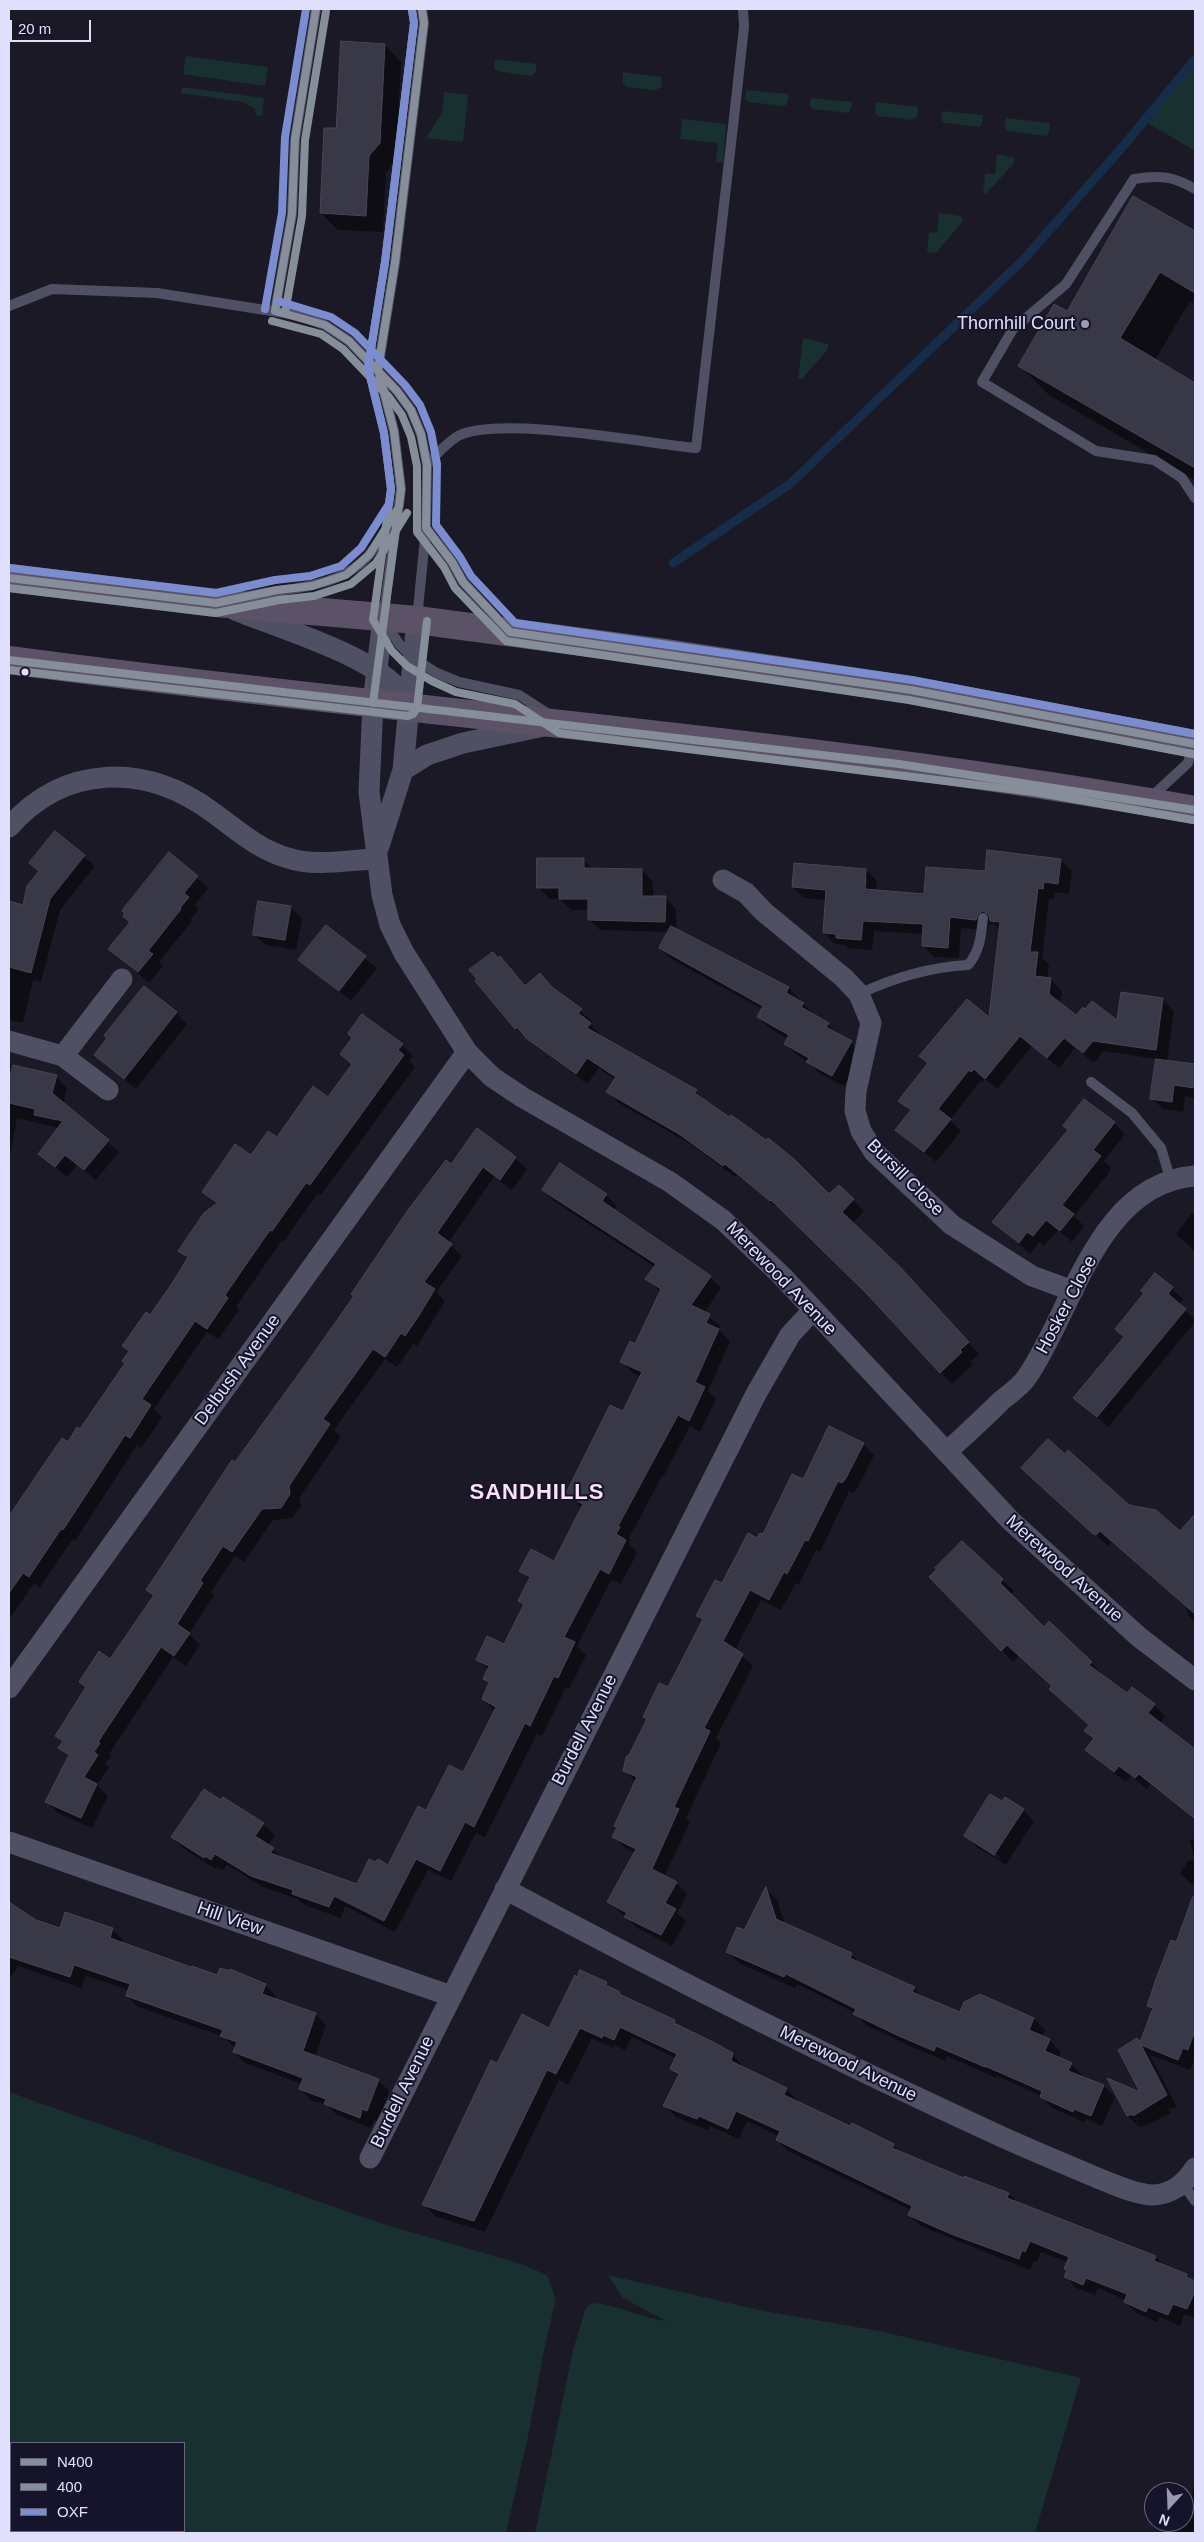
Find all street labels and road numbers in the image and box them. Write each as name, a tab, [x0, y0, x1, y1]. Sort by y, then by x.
street label: Bursill Close	[862, 1135, 948, 1221]
street label: Merewood Avenue	[721, 1218, 841, 1340]
street label: Hosker Close	[1032, 1252, 1102, 1358]
street label: Delbush Avenue	[191, 1310, 285, 1430]
street label: Merewood Avenue	[1001, 1511, 1127, 1627]
street label: Burdell Avenue	[548, 1671, 622, 1789]
street label: Hill View	[194, 1898, 266, 1940]
street label: Merewood Avenue	[776, 2021, 920, 2107]
street label: Burdell Avenue	[367, 2033, 439, 2151]

